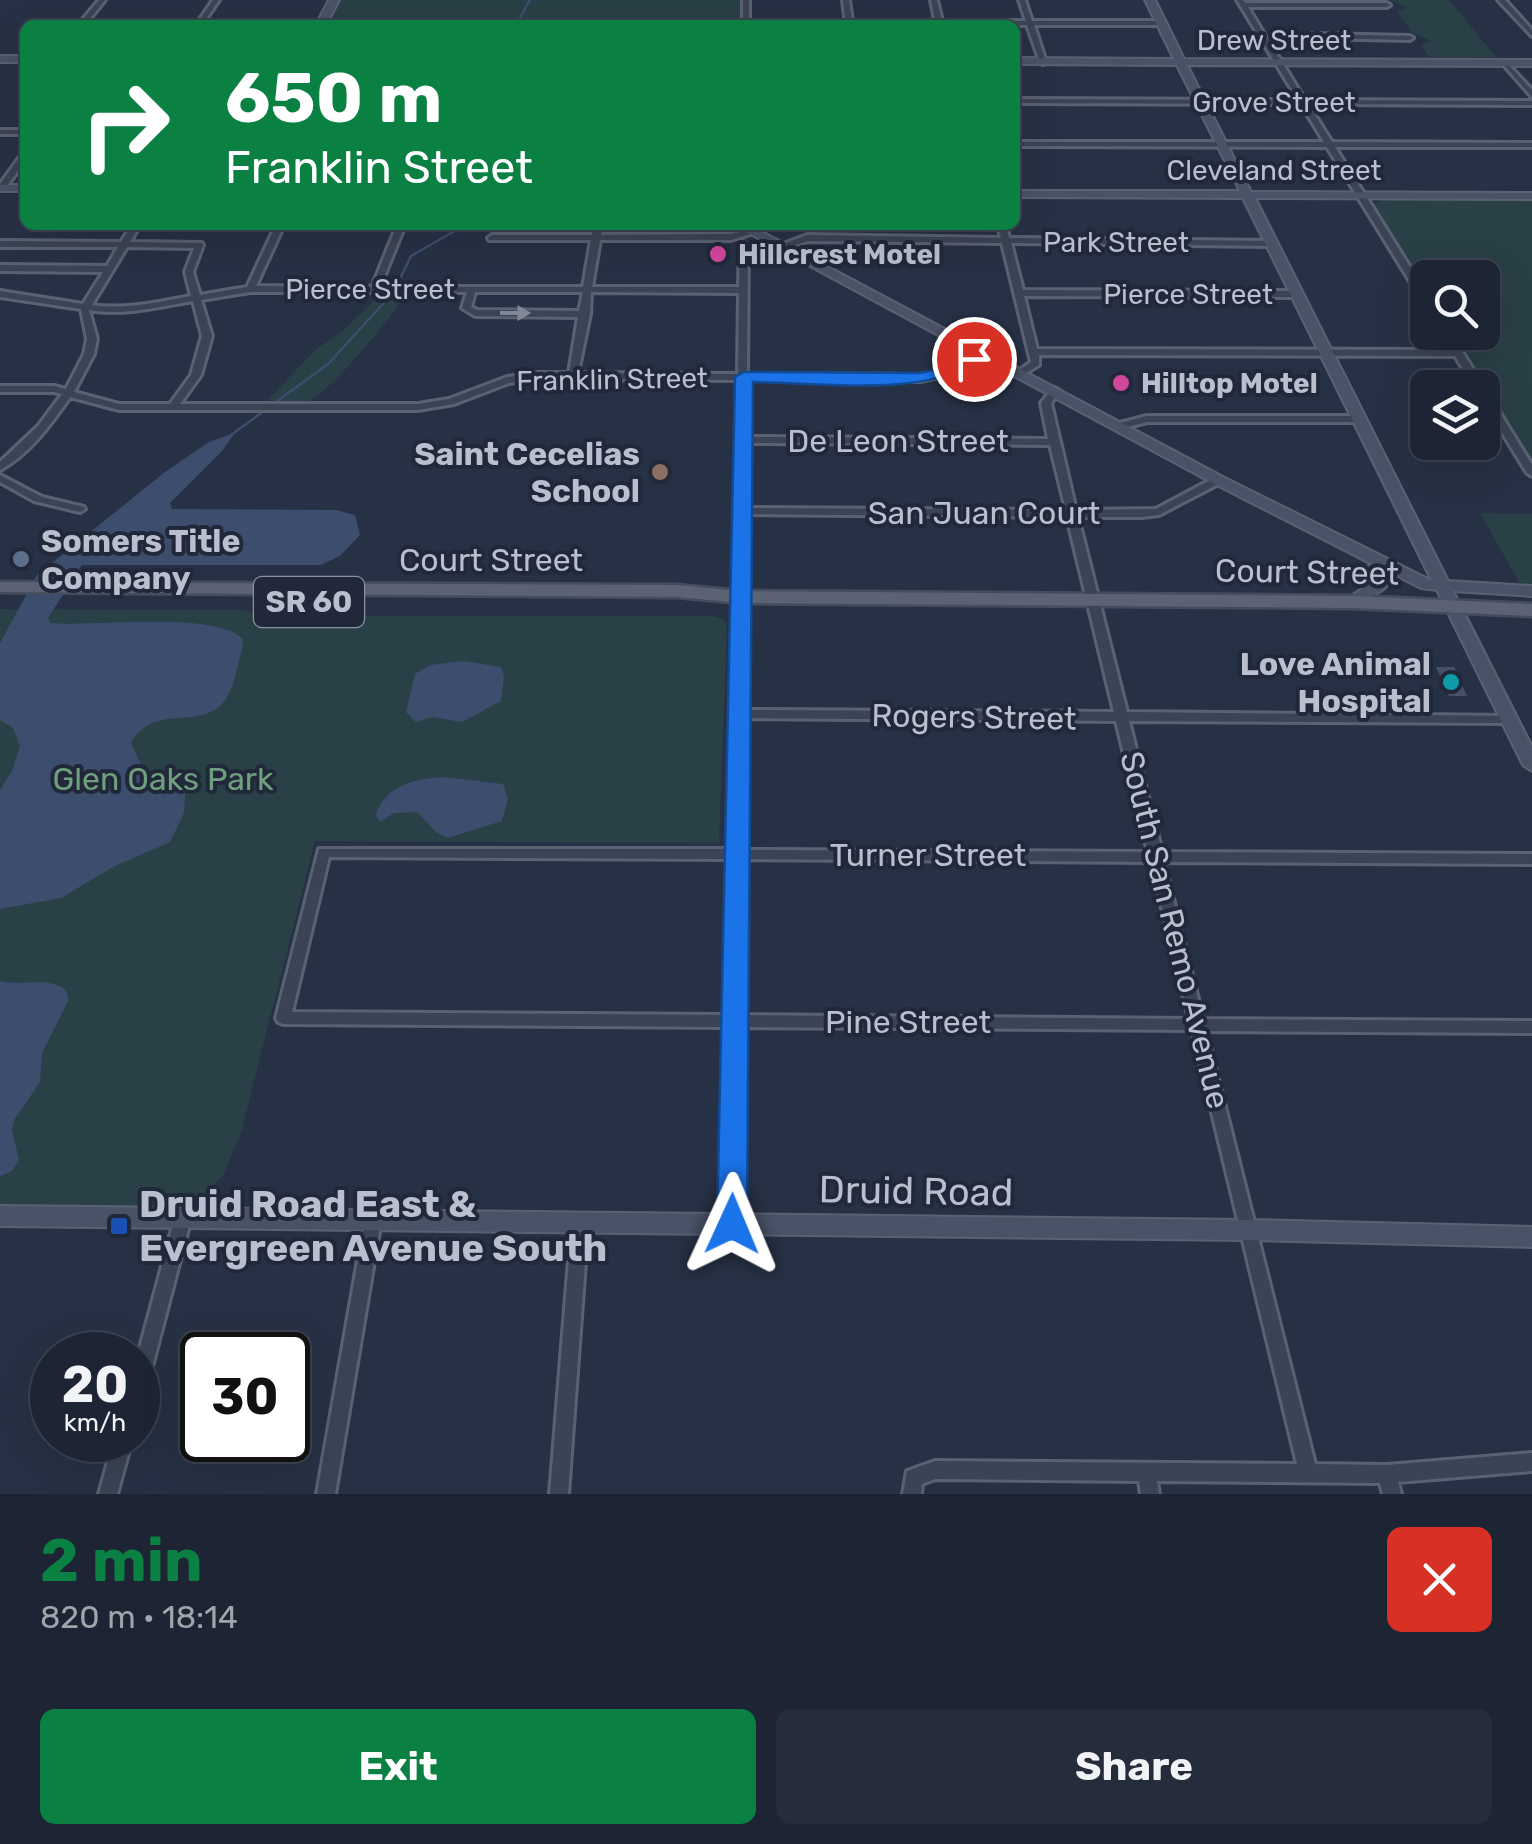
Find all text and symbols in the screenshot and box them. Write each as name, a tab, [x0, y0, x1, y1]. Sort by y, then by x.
street label: Drew Street	[1197, 24, 1351, 57]
text: 650 m	[225, 57, 442, 140]
icon: right	[60, 60, 190, 190]
street label: Grove Street	[1192, 86, 1356, 119]
text: Franklin Street	[225, 141, 533, 194]
street label: Cleveland Street	[1167, 154, 1382, 187]
street label: Park Street	[1043, 226, 1189, 259]
place label: Hillcrest Motel	[738, 238, 941, 271]
marker: Hillcrest Motel	[707, 243, 729, 265]
map controls	[1410, 260, 1500, 460]
button: search	[1410, 260, 1500, 350]
street label: Pierce Street	[285, 273, 455, 306]
street label: Pierce Street	[1103, 278, 1273, 311]
one-way arrow	[499, 305, 531, 321]
pin	[932, 317, 1017, 402]
icon: arrive	[947, 332, 1002, 387]
street label: Franklin Street	[516, 361, 708, 398]
place label: Hilltop Motel	[1141, 367, 1318, 400]
button: layers	[1410, 370, 1500, 460]
marker: Hilltop Motel	[1110, 372, 1132, 394]
street label: De Leon Street	[787, 422, 1009, 460]
place label: Saint Cecelias School	[414, 435, 640, 510]
marker: Saint Cecelias School	[649, 461, 671, 483]
street label: San Juan Court	[868, 494, 1100, 532]
place label: Somers Title Company	[41, 522, 241, 597]
street label: Court Street	[399, 541, 583, 579]
marker: Somers Title Company	[10, 548, 32, 570]
street label: Court Street	[1215, 551, 1399, 593]
road number: SR 60	[254, 577, 364, 627]
place label: Love Animal Hospital	[1240, 645, 1431, 720]
marker: Love Animal Hospital	[1440, 671, 1462, 693]
street label: Rogers Street	[871, 696, 1077, 738]
street label: South San Remo Avenue	[1112, 747, 1238, 1113]
park label: Glen Oaks Park	[53, 760, 274, 798]
street label: Turner Street	[830, 836, 1026, 874]
street label: Pine Street	[825, 1003, 991, 1041]
street label: Druid Road	[818, 1166, 1014, 1216]
position arrow	[680, 1172, 784, 1276]
place label: Druid Road East & Evergreen Avenue South	[139, 1181, 607, 1271]
marker: Druid Road East & Evergreen Avenue South	[108, 1215, 130, 1237]
speed limit sign: 30	[180, 1332, 310, 1462]
text: 20	[62, 1355, 128, 1415]
text: km/h	[64, 1408, 126, 1437]
text: 2 min	[40, 1525, 202, 1596]
button: close	[1387, 1527, 1492, 1632]
text: 820 m · 18:14	[40, 1598, 238, 1636]
button: Exit	[40, 1709, 756, 1824]
button: Share	[776, 1709, 1492, 1824]

